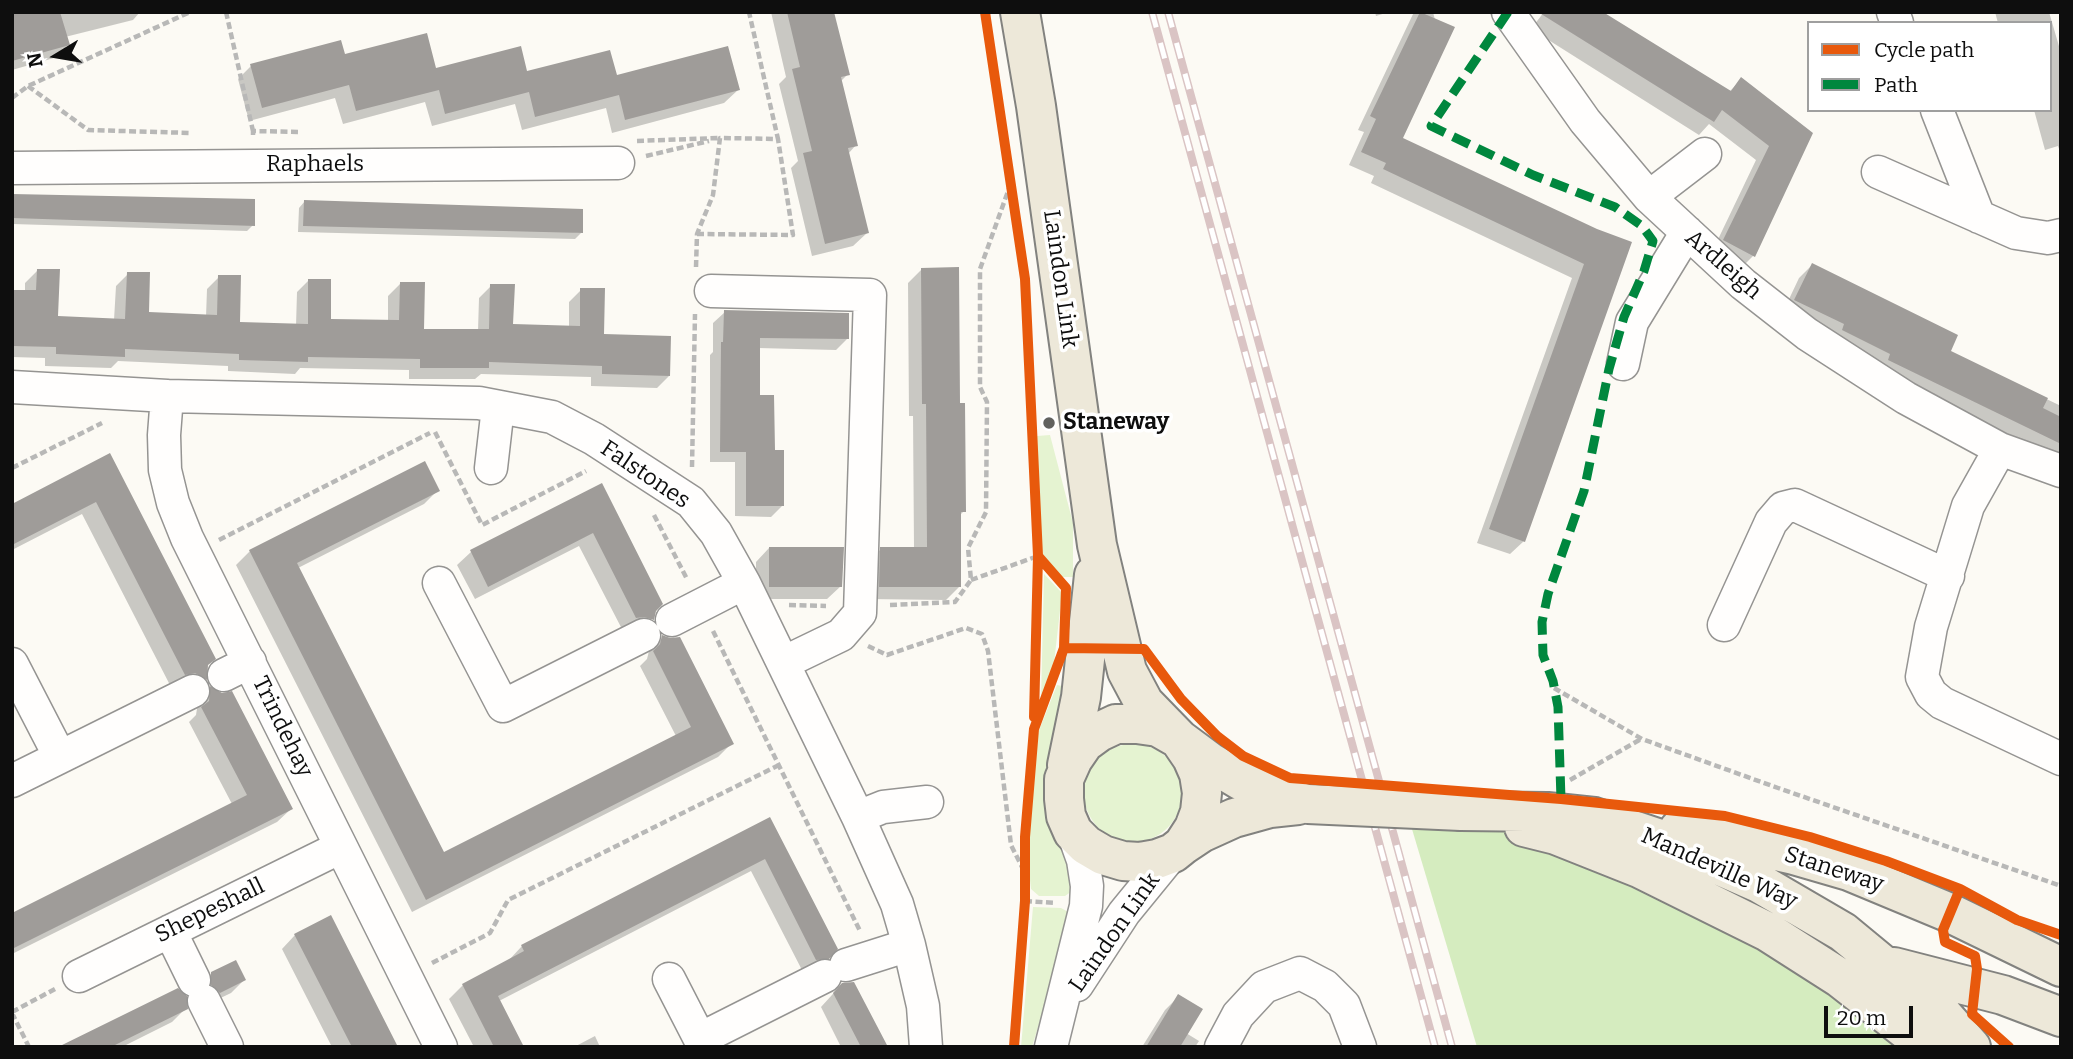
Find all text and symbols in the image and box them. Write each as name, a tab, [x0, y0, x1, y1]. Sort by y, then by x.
north arrow	[21, 21, 91, 91]
legend	[1807, 21, 2052, 112]
text: Cycle path	[1874, 37, 1974, 63]
text: N	[22, 51, 48, 70]
text: Path	[1874, 72, 1918, 98]
street label: Raphaels	[266, 151, 364, 179]
street label: Laindon Link	[1037, 208, 1083, 350]
street label: Ardleigh	[1679, 224, 1767, 306]
place label: Staneway	[1063, 409, 1169, 437]
marker: Staneway	[1041, 415, 1057, 431]
street label: Falstones	[595, 435, 695, 515]
street label: Trindehay	[246, 672, 318, 782]
street label: Mandeville Way	[1637, 822, 1801, 916]
street label: Staneway	[1781, 841, 1887, 899]
street label: Laindon Link	[1064, 868, 1166, 998]
street label: Shepeshall	[151, 873, 269, 949]
scale bar	[1828, 992, 1917, 1036]
text: 20 m	[1837, 1005, 1886, 1031]

